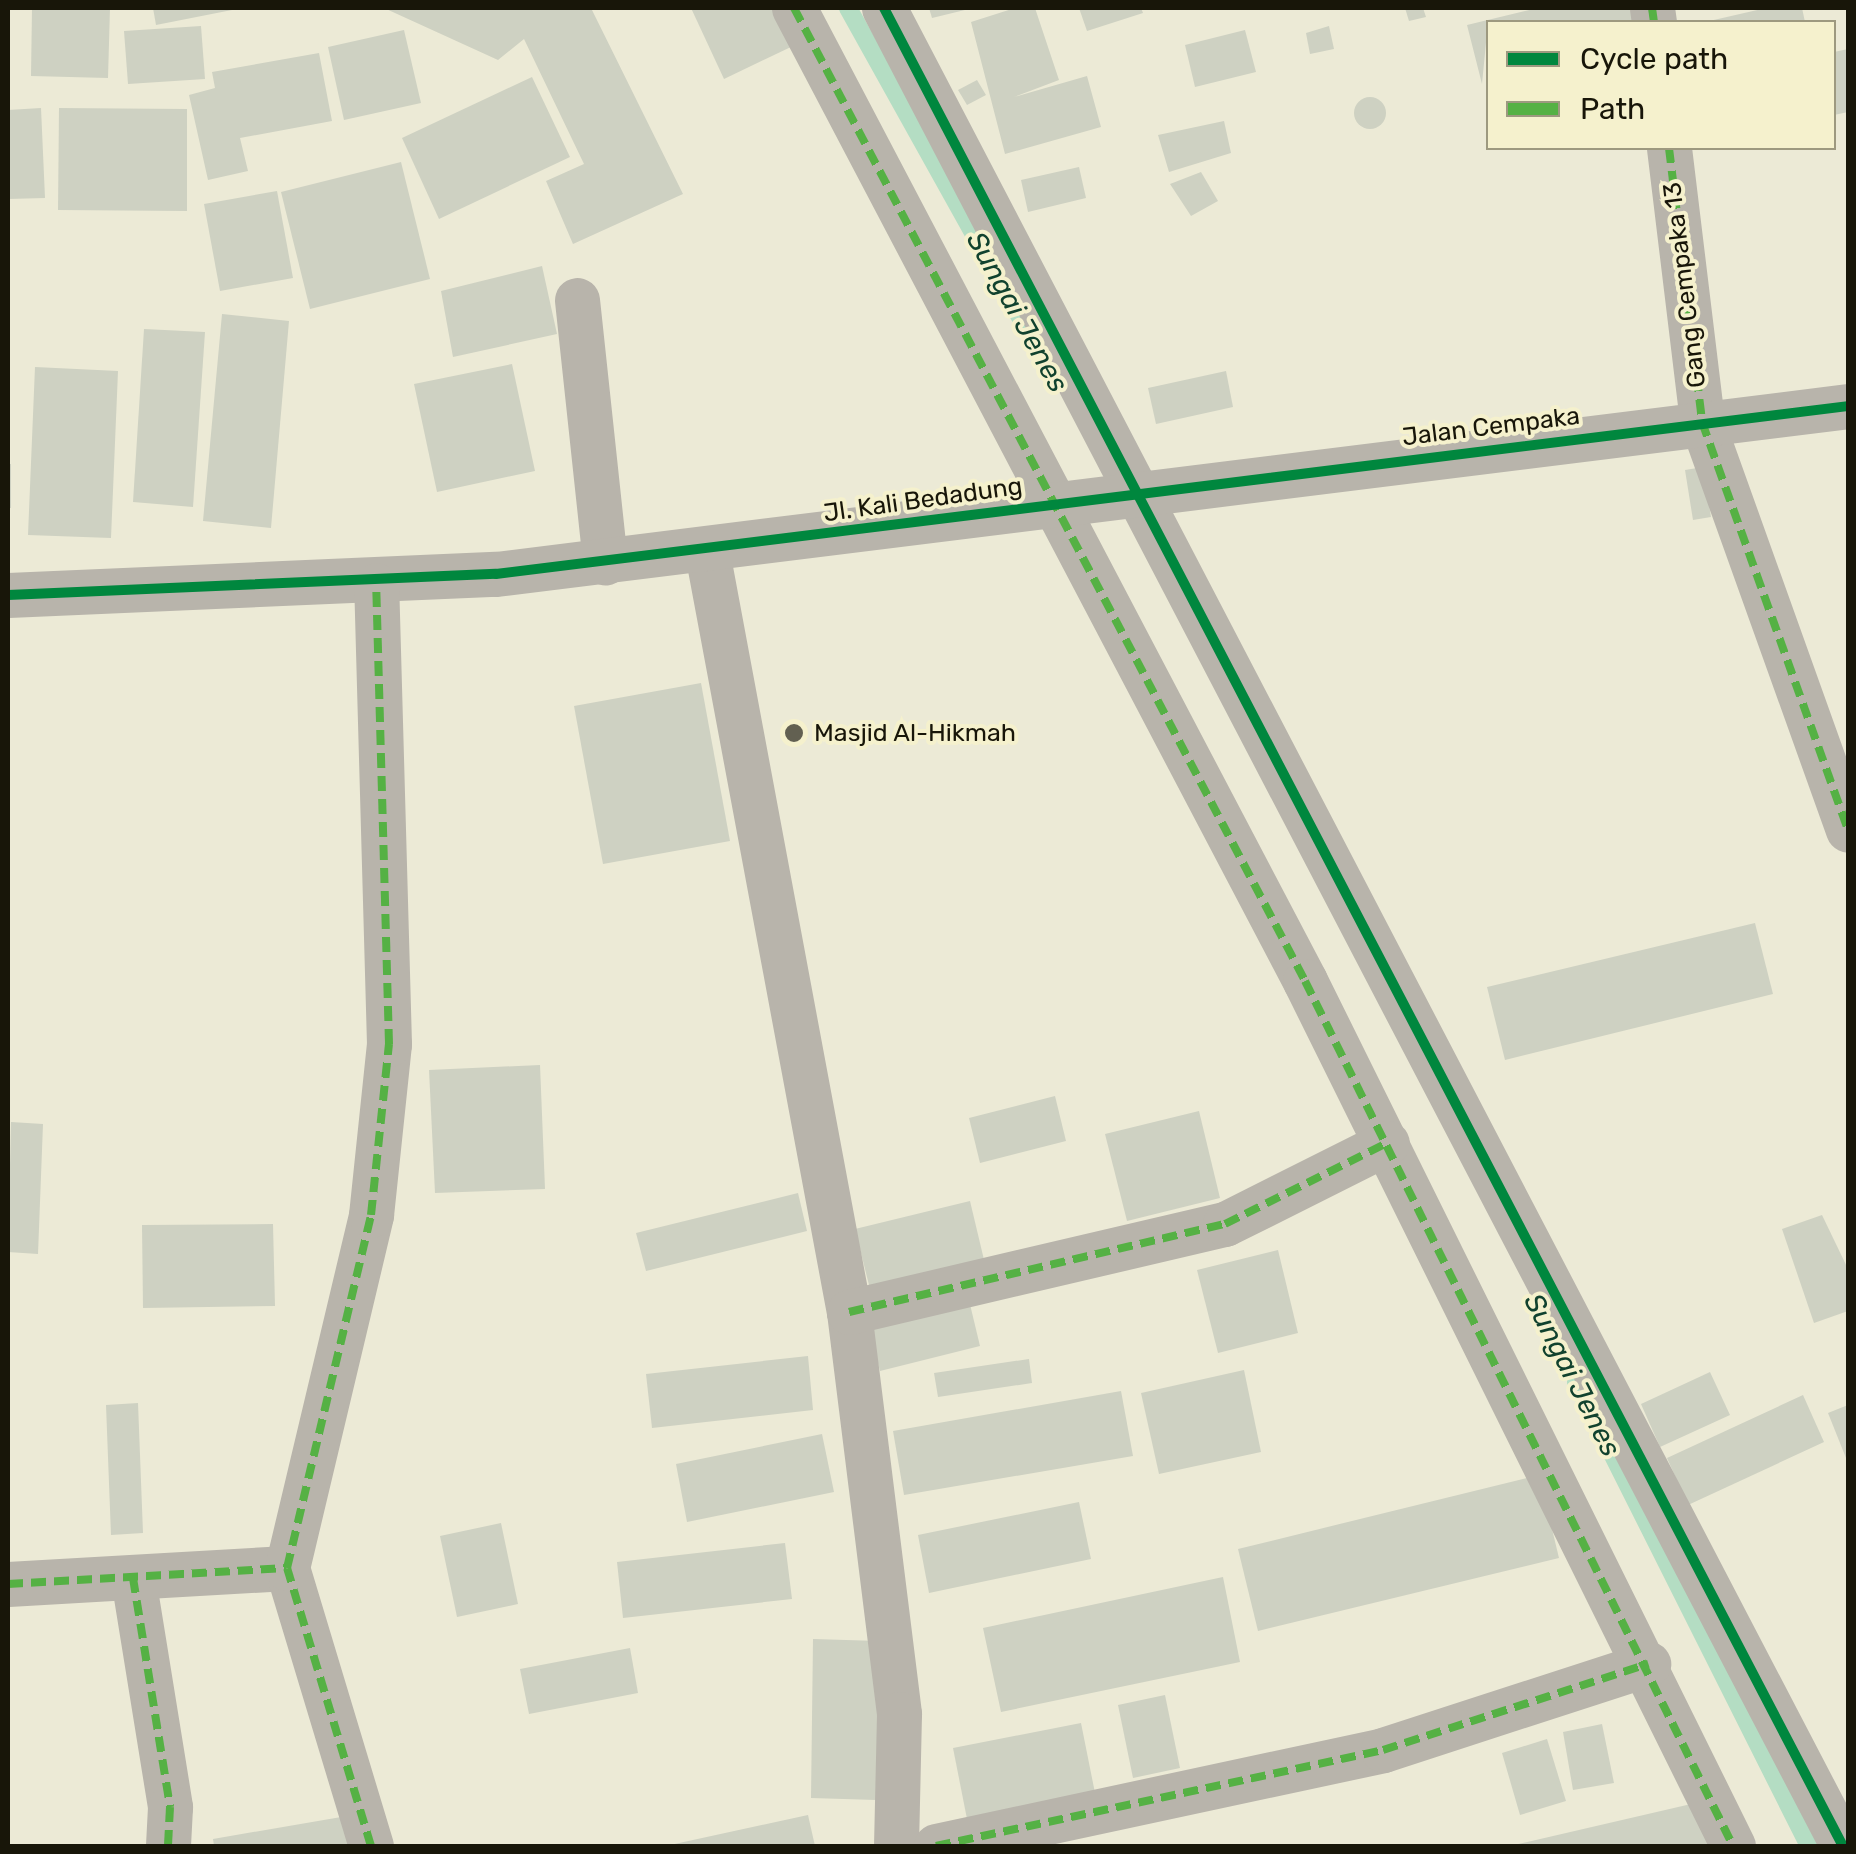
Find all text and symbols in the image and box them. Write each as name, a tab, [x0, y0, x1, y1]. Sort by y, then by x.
legend	[1486, 20, 1836, 150]
text: Cycle path	[1580, 41, 1728, 77]
text: Path	[1580, 91, 1645, 127]
street label: Gang Cempaka 13	[1658, 180, 1712, 390]
water label: Sungai Jenes	[959, 226, 1075, 398]
street label: Jalan Cempaka	[1400, 401, 1582, 453]
street label: Jl. Kali Bedadung	[822, 471, 1024, 529]
place label: Masjid Al-Hikmah	[814, 718, 1017, 748]
marker: Masjid Al-Hikmah	[783, 722, 805, 744]
water label: Sungai Jenes	[1517, 1288, 1627, 1462]

